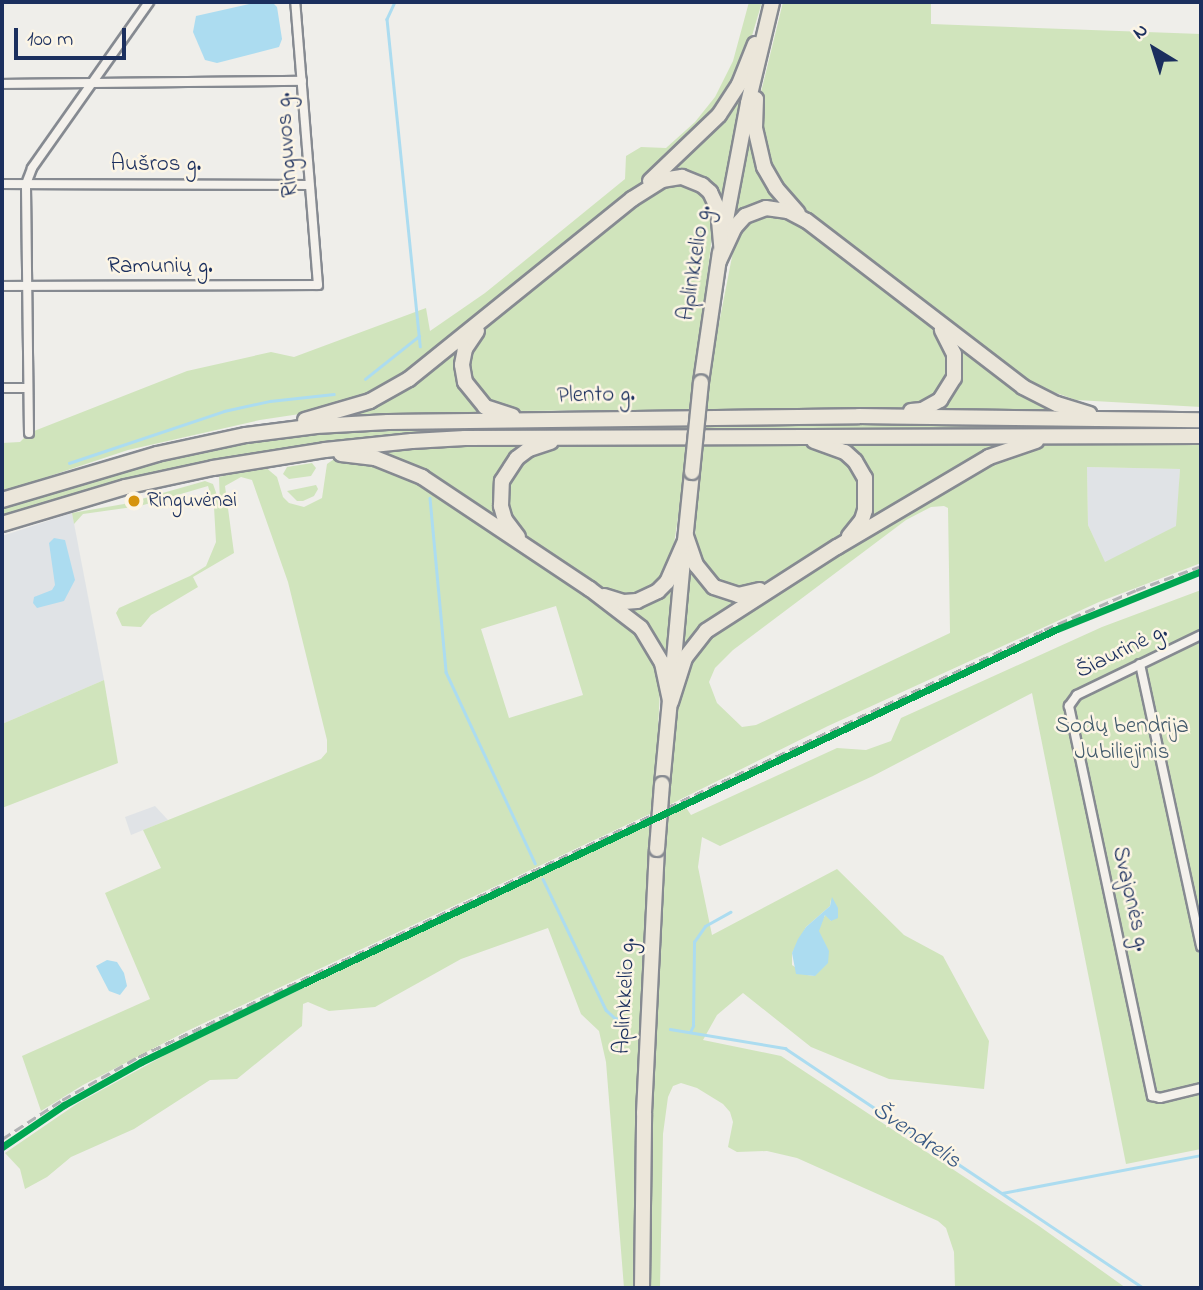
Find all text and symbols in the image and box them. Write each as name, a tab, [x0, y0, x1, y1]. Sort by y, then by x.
scale bar	[18, 14, 130, 58]
north arrow	[1119, 14, 1189, 84]
text: N	[1127, 17, 1154, 47]
text: 100 m	[27, 25, 73, 55]
street label: Ringuvos g.	[271, 92, 305, 198]
street label: Aušros g.	[111, 151, 201, 179]
street label: Aplinkkelio g.	[673, 203, 719, 323]
street label: Ramunių g.	[107, 253, 213, 281]
street label: Plento g.	[557, 382, 635, 410]
place label: Ringuvėnai	[147, 488, 237, 514]
marker: Ringuvėnai	[127, 494, 141, 508]
street label: Šiaurinė g.	[1072, 618, 1172, 686]
park label: Sodų bendrija Jubiliejinis	[1055, 713, 1189, 767]
street label: Svajonės g.	[1105, 844, 1155, 954]
street label: Aplinkkelio g.	[609, 937, 643, 1055]
water label: Švendrelis	[866, 1096, 966, 1176]

